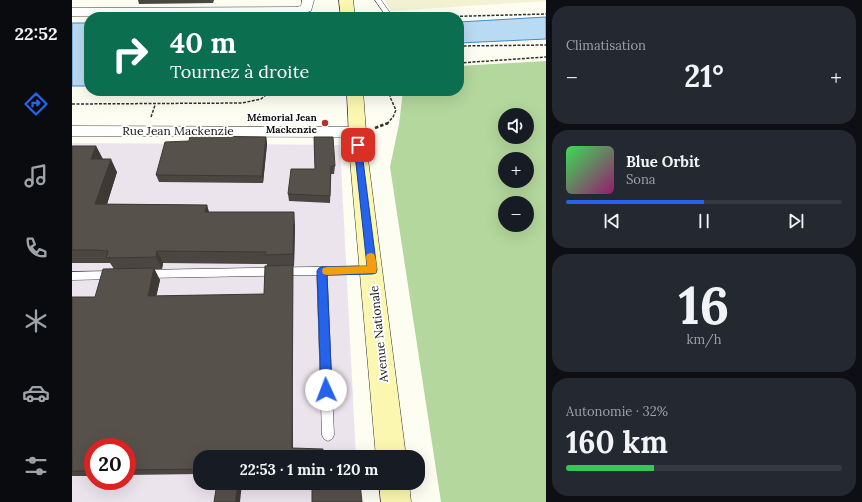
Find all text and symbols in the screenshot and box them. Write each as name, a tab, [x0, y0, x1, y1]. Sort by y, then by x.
text: 22:52	[14, 22, 58, 45]
text: 40 m	[170, 25, 236, 61]
icon: right	[104, 28, 156, 80]
text: Climatisation	[566, 37, 646, 54]
text: 21°	[684, 57, 724, 95]
text: Tournez à droite	[170, 60, 309, 83]
text: −	[566, 63, 578, 91]
text: +	[830, 63, 842, 91]
icon: directions	[22, 90, 50, 118]
map controls	[498, 108, 534, 232]
button: sound	[498, 108, 534, 144]
place label: Mémorial Jean Mackenzie	[247, 111, 318, 136]
marker: Mémorial Jean Mackenzie	[320, 118, 330, 128]
street label: Rue Jean Mackenzie	[122, 123, 234, 138]
pin	[341, 128, 375, 162]
icon: arrive	[347, 134, 369, 156]
button: +	[498, 152, 534, 188]
text: Blue Orbit	[626, 152, 700, 171]
icon: music	[22, 162, 50, 190]
text: Sona	[626, 171, 656, 188]
button: −	[498, 196, 534, 232]
icon: previous	[601, 210, 623, 232]
icon: pause	[693, 210, 715, 232]
icon: next	[785, 210, 807, 232]
icon: phone	[22, 234, 50, 262]
text: 16	[678, 272, 730, 338]
street label: Avenue Nationale	[366, 284, 391, 384]
icon: climate	[22, 307, 50, 335]
text: km/h	[686, 331, 722, 348]
position arrow	[305, 369, 347, 411]
icon: car	[22, 379, 50, 407]
text: Autonomie · 32%	[566, 403, 668, 420]
text: 160 km	[566, 423, 668, 461]
speed limit sign: 20	[84, 438, 136, 490]
icon: filters	[22, 452, 50, 480]
text: 22:53 · 1 min · 120 m	[240, 460, 378, 479]

